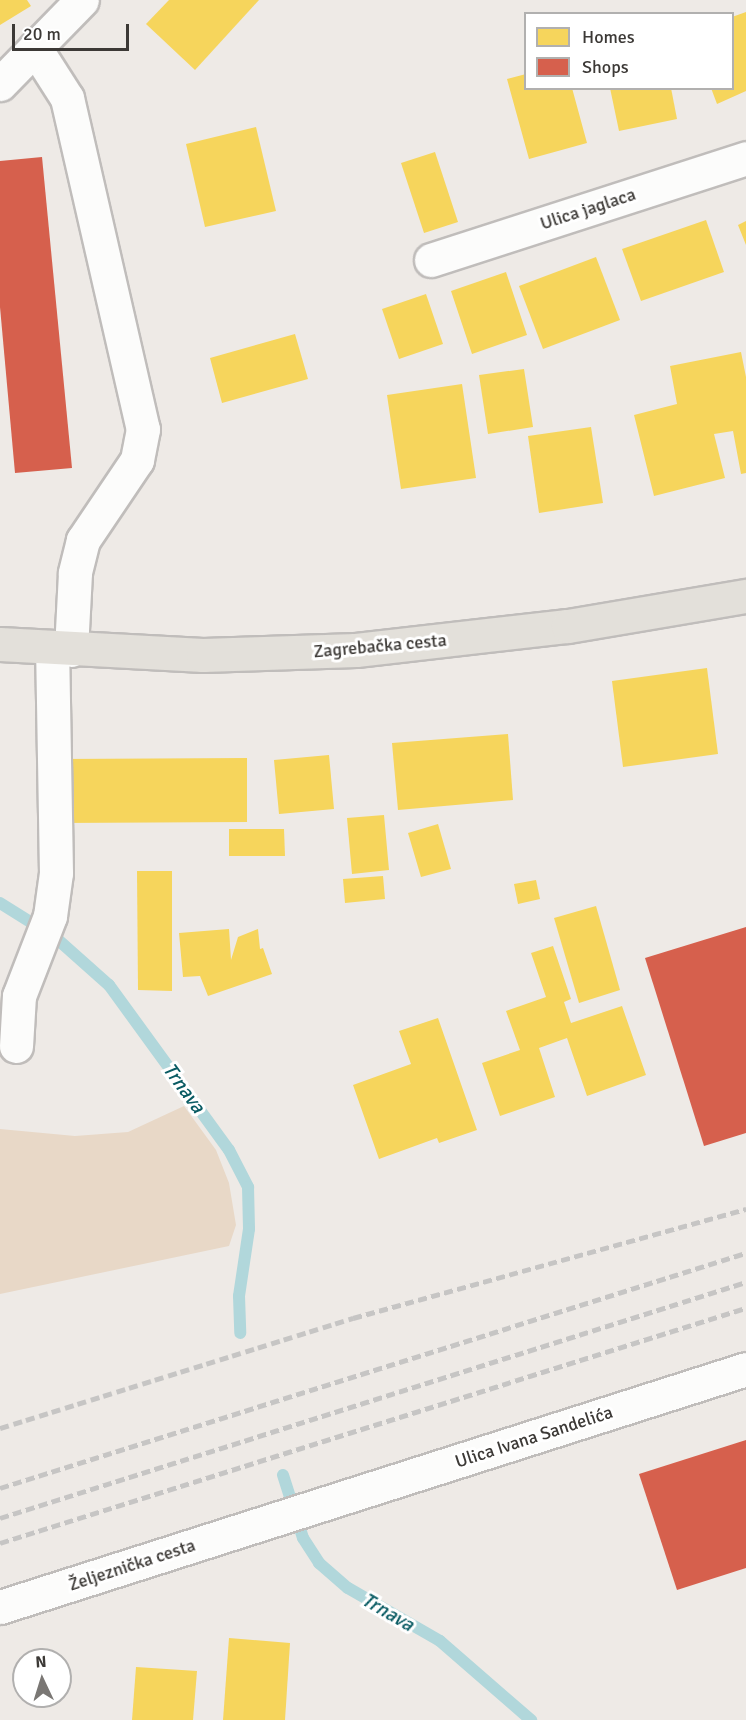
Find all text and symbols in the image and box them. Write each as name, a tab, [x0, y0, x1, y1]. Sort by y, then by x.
scale bar	[15, 12, 132, 50]
legend	[524, 12, 734, 90]
text: 20 m	[23, 23, 61, 45]
text: Homes	[582, 26, 635, 48]
text: Shops	[582, 56, 629, 78]
street label: Ulica jaglaca	[537, 183, 639, 235]
street label: Zagrebačka cesta	[313, 629, 447, 663]
water label: Trnava	[158, 1058, 210, 1118]
street label: Ulica Ivana Sandelića	[453, 1401, 615, 1473]
street label: Željeznička cesta	[66, 1534, 198, 1596]
water label: Trnava	[358, 1588, 418, 1636]
north arrow	[12, 1648, 72, 1708]
text: N	[35, 1652, 47, 1672]

